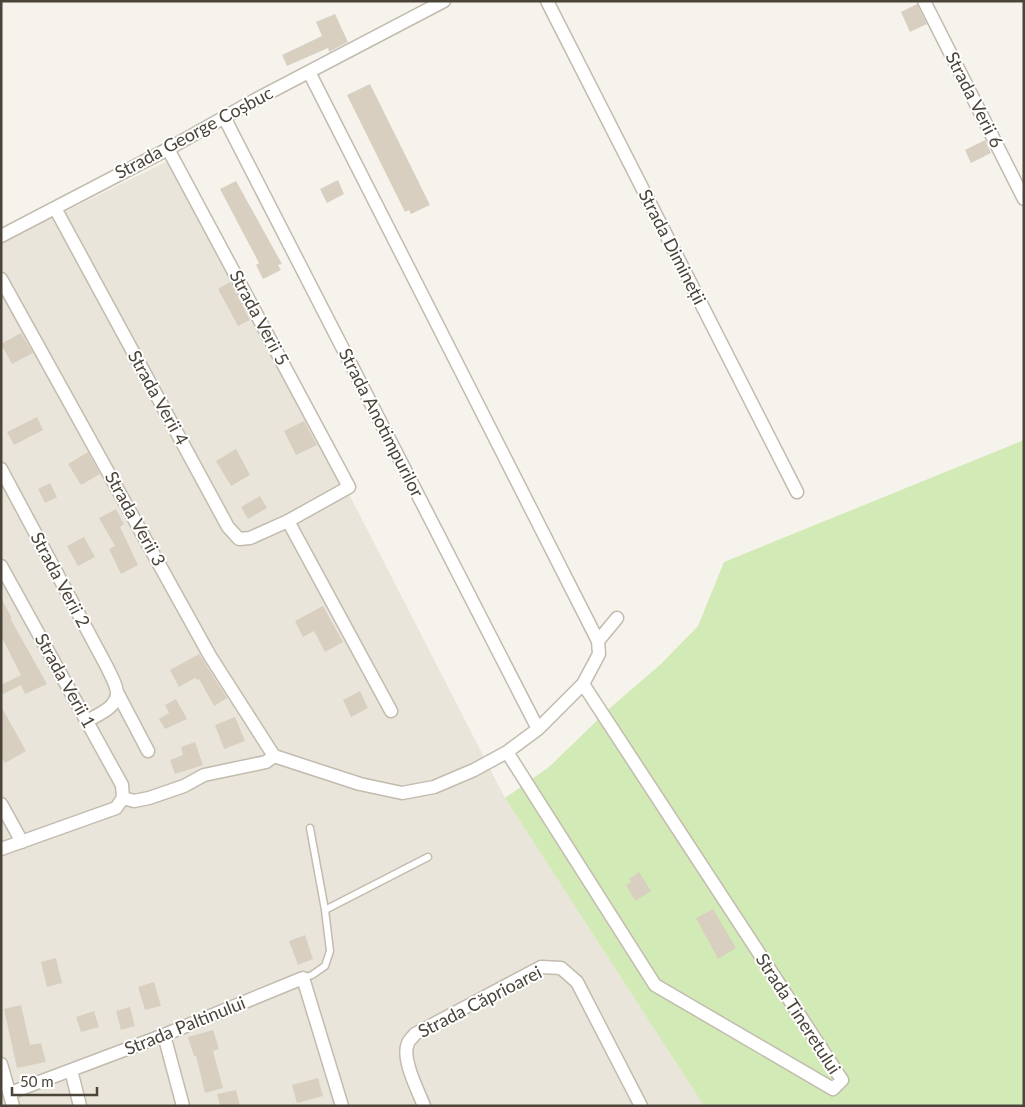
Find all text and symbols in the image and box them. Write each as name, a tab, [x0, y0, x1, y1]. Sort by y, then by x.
street label: Strada Verii 6	[941, 48, 1008, 151]
street label: Strada George Coșbuc	[111, 81, 277, 183]
street label: Strada Dimineții	[634, 185, 711, 308]
street label: Strada Verii 5	[226, 266, 294, 369]
street label: Strada Anotimpurilor	[335, 344, 429, 501]
street label: Strada Verii 4	[124, 346, 194, 449]
street label: Strada Verii 3	[101, 467, 171, 570]
street label: Strada Verii 2	[27, 528, 95, 631]
street label: Strada Verii 1	[31, 629, 101, 732]
street label: Strada Tineretului	[752, 949, 846, 1078]
street label: Strada Căprioarei	[414, 960, 545, 1042]
street label: Strada Paltinului	[121, 991, 248, 1059]
scale bar	[12, 1064, 98, 1096]
text: 50 m	[20, 1072, 54, 1090]

